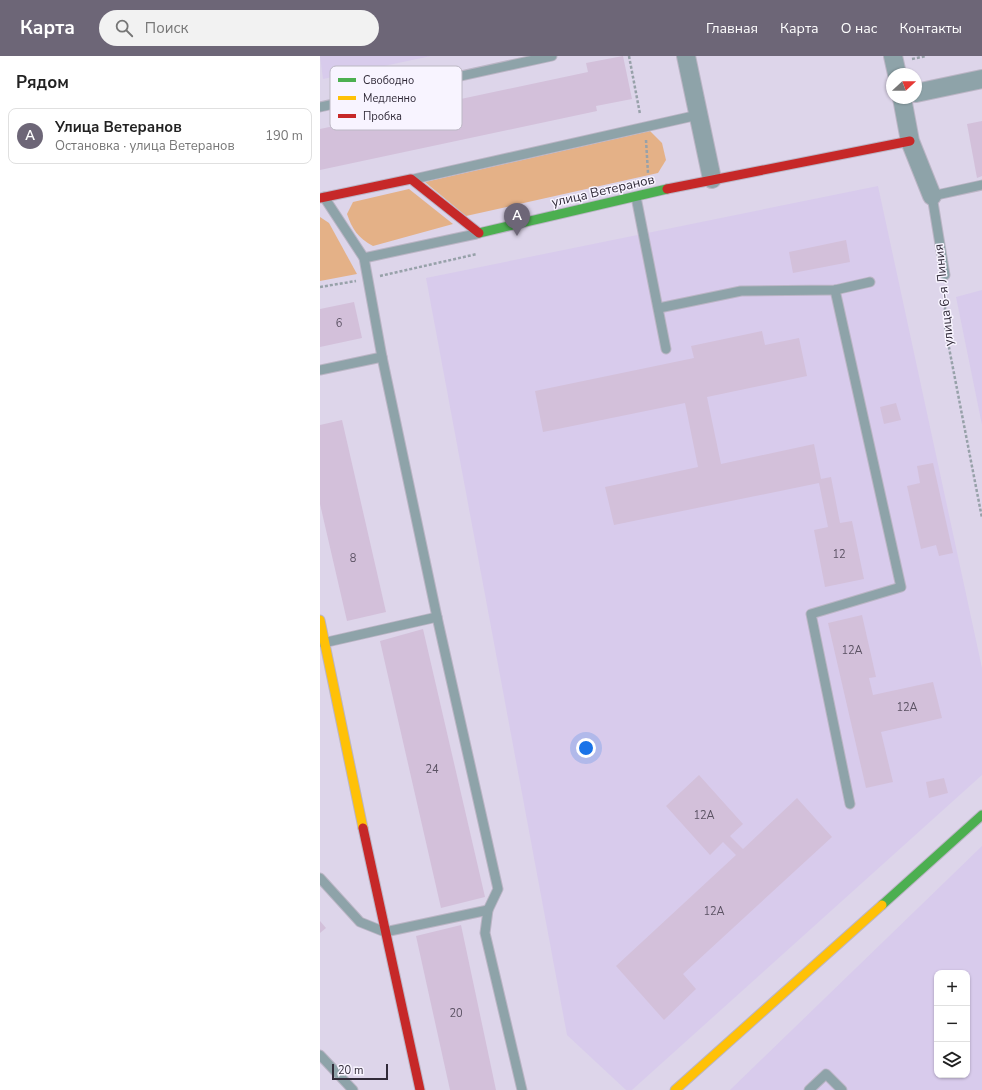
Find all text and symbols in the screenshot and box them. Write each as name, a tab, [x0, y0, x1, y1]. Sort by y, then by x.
search box	[99, 10, 379, 46]
text: Карта	[20, 15, 75, 41]
icon: search	[113, 17, 135, 39]
text: Поиск	[145, 18, 188, 38]
text: Главная	[706, 19, 758, 38]
text: Карта	[780, 19, 819, 38]
text: О нас	[841, 19, 877, 38]
text: Контакты	[899, 19, 962, 38]
legend	[330, 66, 462, 130]
north arrow	[886, 68, 922, 104]
text: Рядом	[16, 71, 69, 94]
text: Свободно	[363, 73, 414, 88]
text: Медленно	[363, 91, 416, 106]
text: Пробка	[363, 109, 402, 124]
text: Улица Ветеранов	[55, 117, 182, 137]
text: A	[25, 127, 35, 145]
text: 190 m	[265, 127, 303, 145]
text: Остановка · улица Ветеранов	[55, 137, 235, 155]
street label: улица Ветеранов	[550, 170, 656, 212]
pin: A	[504, 203, 530, 236]
street label: улица 6-я Линия	[930, 243, 958, 347]
house number: 6	[336, 316, 343, 331]
house number: 12	[832, 547, 846, 562]
house number: 8	[350, 551, 357, 566]
house number: 12А	[841, 643, 863, 658]
house number: 12А	[896, 700, 918, 715]
your location	[576, 738, 596, 758]
house number: 24	[425, 762, 439, 777]
house number: 12А	[693, 808, 715, 823]
house number: 12А	[703, 904, 725, 919]
map controls	[934, 970, 970, 1078]
button: +	[934, 970, 970, 1006]
house number: 20	[449, 1006, 463, 1021]
button: −	[934, 1006, 970, 1042]
button: layers	[934, 1042, 970, 1078]
scale bar	[332, 1062, 388, 1081]
text: 20 m	[338, 1063, 363, 1078]

